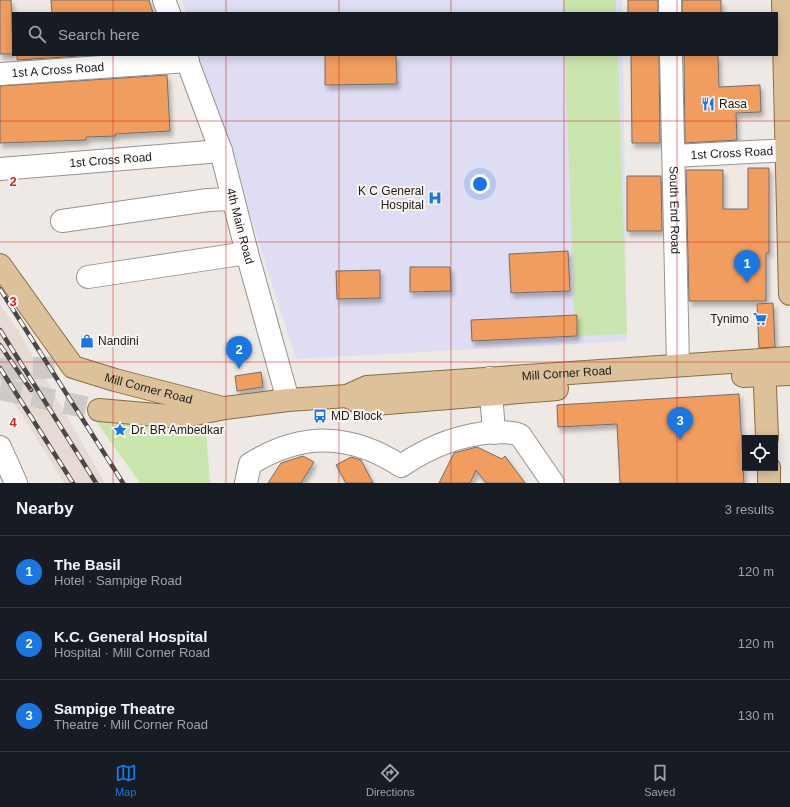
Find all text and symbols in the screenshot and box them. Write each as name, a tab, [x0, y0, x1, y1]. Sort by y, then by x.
search box	[12, 12, 778, 56]
icon: search	[26, 23, 48, 45]
text: Search here	[58, 26, 140, 43]
street label: 1st A Cross Road	[11, 60, 105, 80]
restaurant icon: Rasa	[700, 96, 716, 112]
place label: Rasa	[719, 97, 747, 111]
street label: 1st Cross Road	[690, 144, 774, 162]
street label: 1st Cross Road	[69, 150, 152, 170]
street label: South End Road	[667, 166, 682, 254]
text: 2	[9, 174, 17, 189]
your location	[470, 174, 490, 194]
place label: K C General Hospital	[358, 184, 424, 212]
street label: 4th Main Road	[224, 186, 257, 266]
hospital icon: K C General Hospital	[427, 190, 443, 206]
pin: 1	[734, 250, 760, 283]
text: 3	[9, 294, 17, 309]
supermarket icon: Tynimo	[752, 311, 768, 327]
place label: Tynimo	[710, 312, 749, 326]
shop icon: Nandini	[79, 333, 95, 349]
place label: Nandini	[98, 334, 139, 348]
pin: 2	[226, 336, 252, 369]
street label: Mill Corner Road	[521, 363, 612, 383]
street label: Mill Corner Road	[103, 370, 194, 407]
pin: 3	[667, 407, 693, 440]
bus stop icon: MD Block	[312, 408, 328, 424]
place label: MD Block	[331, 409, 383, 423]
text: 4	[9, 415, 17, 430]
place icon: Dr. BR Ambedkar	[112, 422, 128, 438]
place label: Dr. BR Ambedkar	[131, 423, 224, 437]
map controls	[742, 435, 778, 471]
button: locate	[742, 435, 778, 471]
text: Nearby	[16, 499, 74, 518]
text: 3 results	[725, 502, 774, 517]
text: The Basil	[54, 556, 121, 573]
text: 1	[25, 564, 33, 579]
text: 120 m	[738, 564, 774, 579]
text: Hotel · Sampige Road	[54, 573, 182, 588]
text: K.C. General Hospital	[54, 628, 207, 645]
text: 2	[25, 636, 33, 651]
text: 120 m	[738, 636, 774, 651]
text: Hospital · Mill Corner Road	[54, 645, 210, 660]
text: Sampige Theatre	[54, 700, 175, 717]
text: 3	[25, 708, 33, 723]
text: 130 m	[738, 708, 774, 723]
text: Theatre · Mill Corner Road	[54, 717, 208, 732]
tab: Map	[115, 762, 137, 798]
tab: Directions	[366, 762, 415, 798]
tab: Saved	[644, 762, 675, 798]

